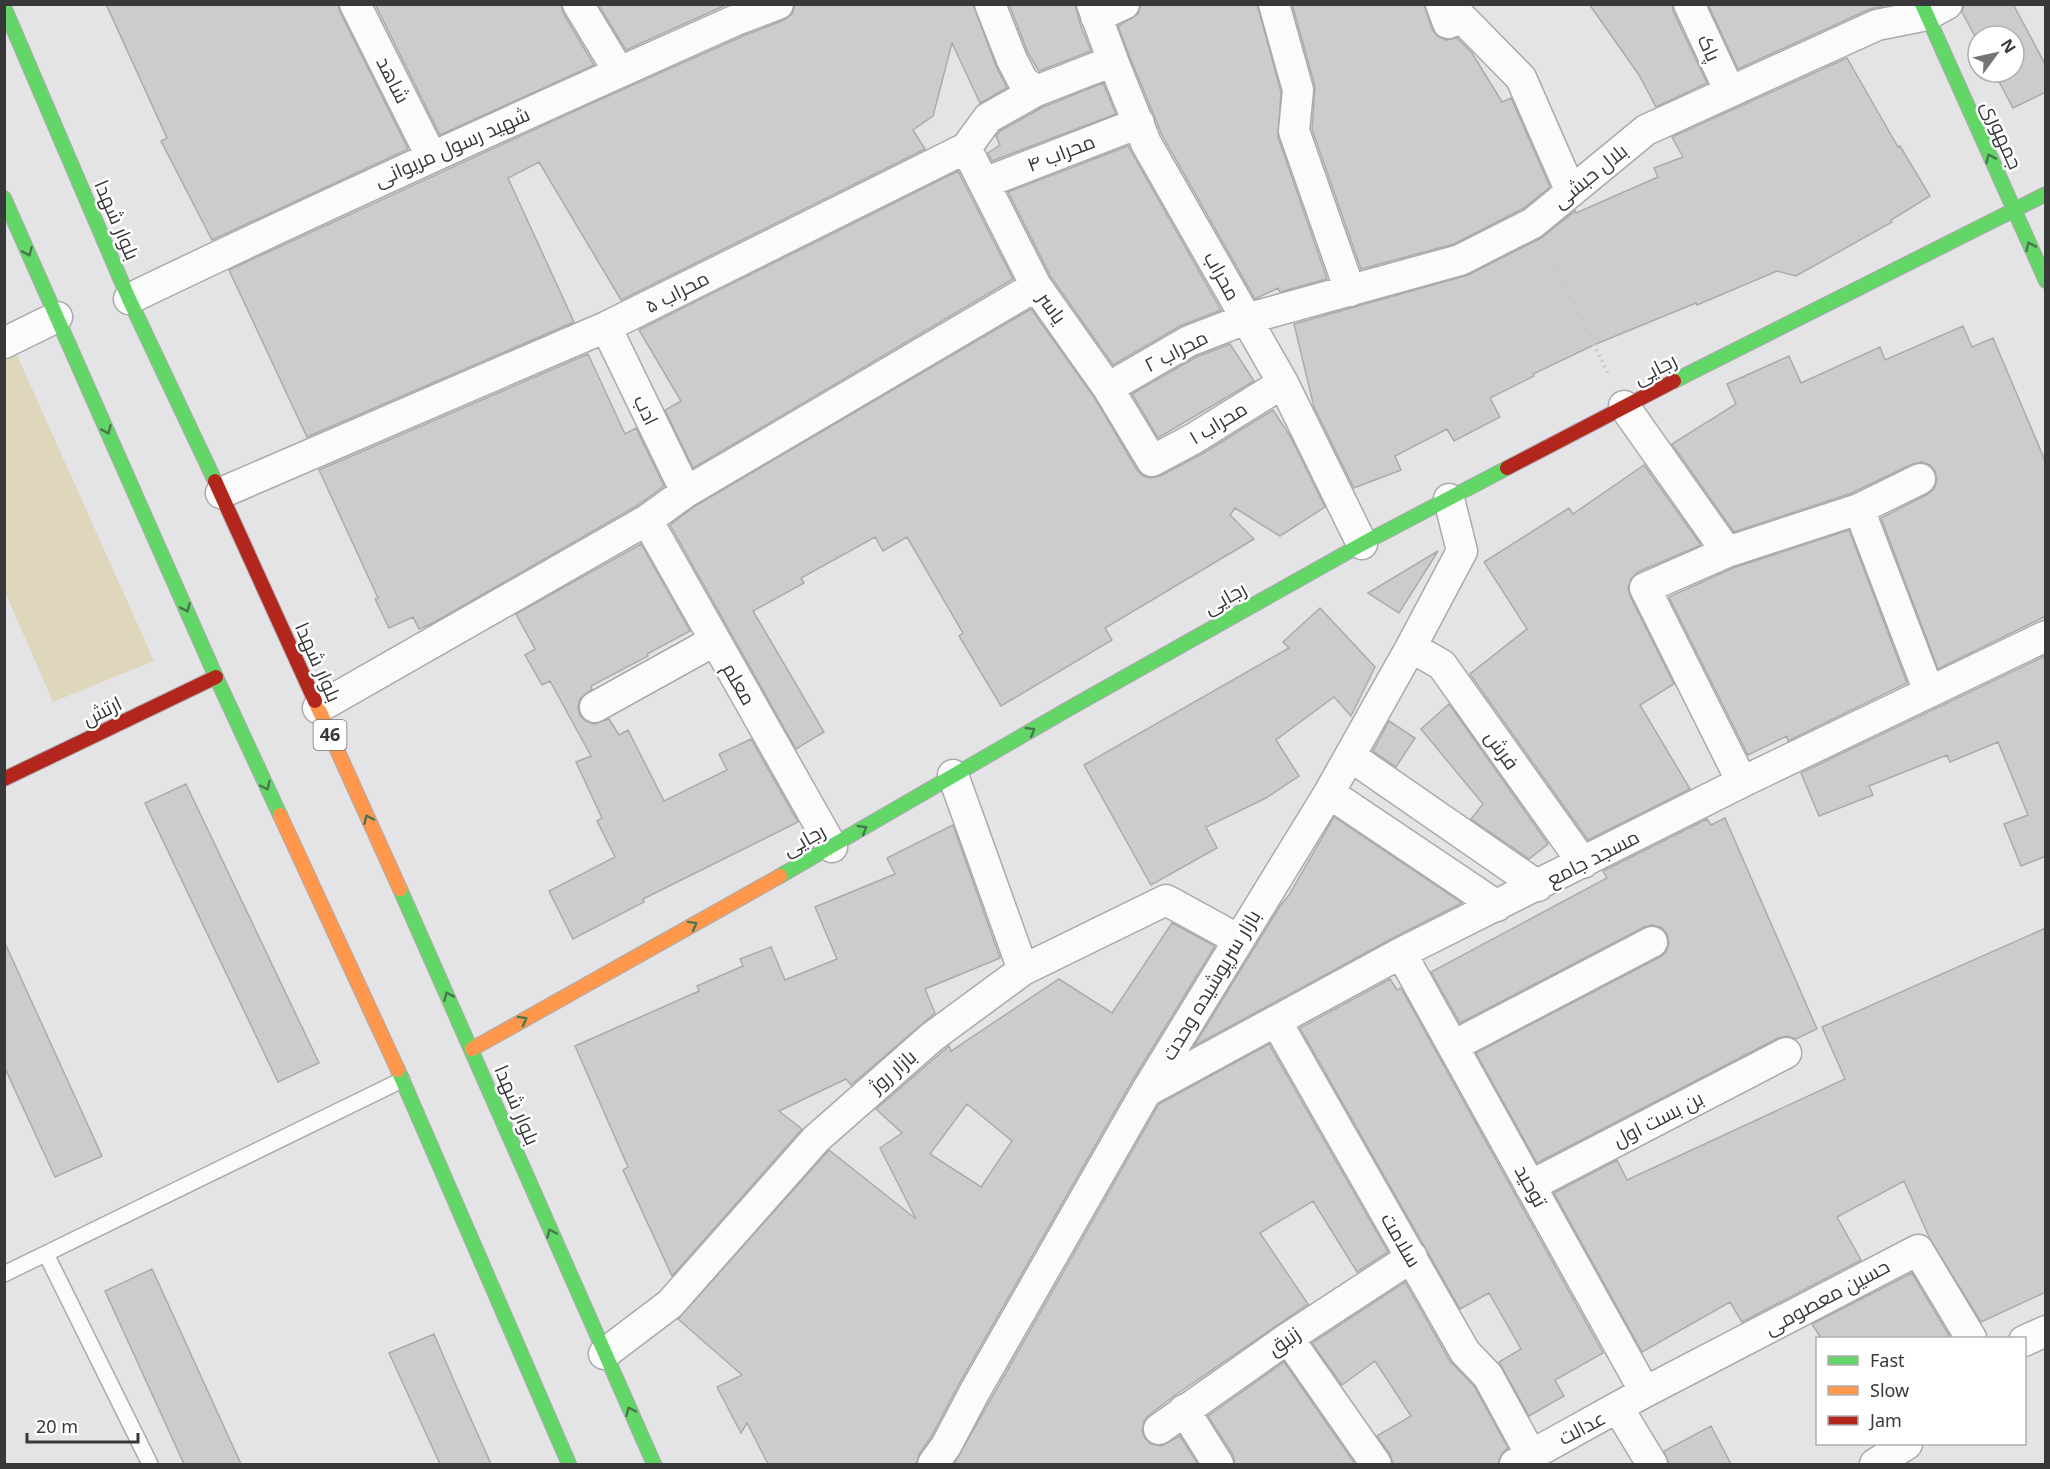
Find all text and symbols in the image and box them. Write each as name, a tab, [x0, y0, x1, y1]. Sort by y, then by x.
north arrow	[1966, 24, 2026, 84]
street label: پاک	[1692, 30, 1728, 66]
text: N	[1996, 34, 2021, 57]
street label: شاهد	[370, 52, 417, 108]
street label: جمهوری	[1975, 96, 2030, 173]
street label: شهید رسول مریوانی	[370, 100, 534, 193]
street label: محراب ۴	[1023, 127, 1099, 178]
street label: بلال حبشی	[1547, 137, 1633, 214]
one-way arrow	[1985, 153, 1997, 164]
street label: بلوار شهدا	[88, 176, 146, 264]
one-way arrow	[2025, 242, 2037, 253]
one-way arrow	[21, 245, 33, 256]
street label: محراب	[1198, 246, 1247, 305]
street label: محراب ۵	[640, 264, 713, 319]
street label: یاسر	[1031, 285, 1073, 330]
street label: محراب ۲	[1139, 323, 1212, 378]
street label: رجایی	[1628, 346, 1681, 391]
street label: ادب	[628, 390, 665, 430]
street label: محراب ۱	[1184, 395, 1252, 450]
one-way arrow	[100, 424, 112, 435]
street label: رجایی	[1198, 575, 1251, 620]
one-way arrow	[179, 602, 191, 613]
street label: بلوار شهدا	[289, 618, 348, 706]
street label: معلم	[716, 658, 762, 710]
street label: ارتش	[77, 689, 126, 732]
road number: 46	[314, 720, 346, 750]
street label: فرش	[1479, 725, 1526, 775]
one-way arrow	[1025, 726, 1035, 738]
one-way arrow	[259, 779, 271, 790]
one-way arrow	[363, 814, 375, 825]
street label: رجایی	[777, 817, 830, 862]
street label: مسجد جامع	[1542, 823, 1644, 893]
one-way arrow	[857, 825, 867, 836]
street label: بازار سرپوشیده وحدت	[1155, 904, 1266, 1065]
one-way arrow	[687, 921, 697, 932]
one-way arrow	[443, 992, 455, 1003]
one-way arrow	[517, 1016, 527, 1027]
street label: بازار روژ	[863, 1043, 922, 1099]
street label: بلوار شهدا	[488, 1061, 546, 1149]
street label: بن بست اول	[1608, 1084, 1708, 1153]
street label: توحید	[1509, 1160, 1554, 1212]
street label: سلامت	[1375, 1207, 1428, 1272]
one-way arrow	[546, 1228, 558, 1239]
street label: حسین معصومی	[1759, 1252, 1894, 1341]
street label: زنبق	[1262, 1320, 1306, 1361]
legend	[1816, 1337, 2026, 1445]
text: Fast	[1870, 1348, 1905, 1372]
text: Slow	[1870, 1378, 1909, 1402]
street label: عدالت	[1553, 1404, 1610, 1451]
scale bar	[27, 1406, 138, 1444]
one-way arrow	[625, 1407, 637, 1418]
text: Jam	[1868, 1408, 1902, 1432]
text: 20 m	[36, 1414, 78, 1438]

